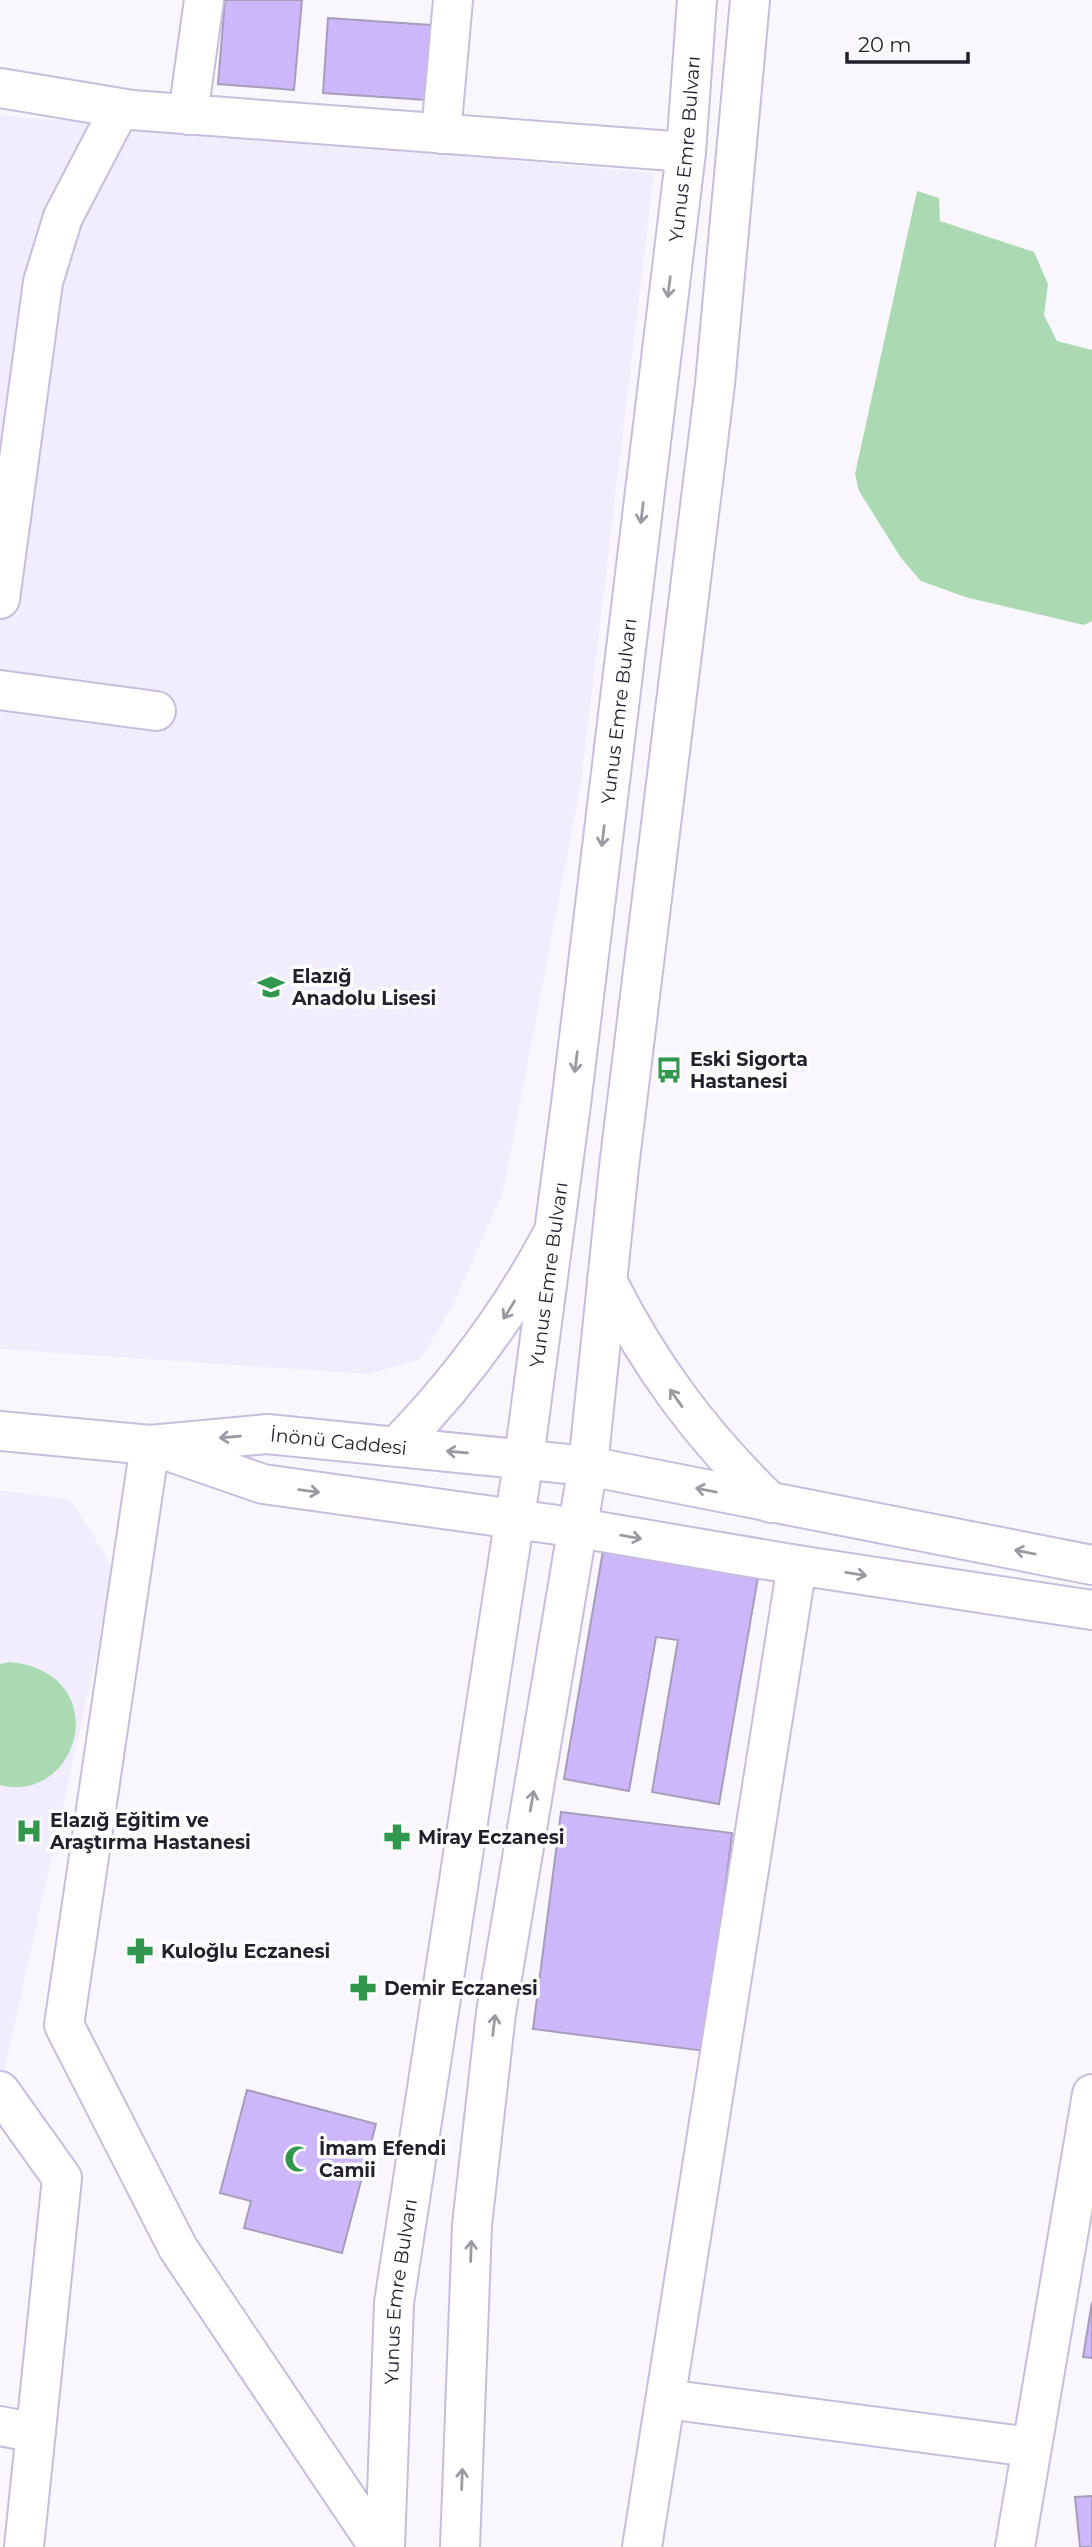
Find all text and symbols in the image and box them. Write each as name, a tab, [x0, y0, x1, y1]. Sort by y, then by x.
scale bar	[847, 21, 968, 65]
text: 20 m	[858, 32, 912, 57]
street label: Yunus Emre Bulvarı	[664, 55, 704, 243]
one-way arrow	[663, 276, 676, 298]
one-way arrow	[636, 501, 649, 524]
street label: Yunus Emre Bulvarı	[596, 617, 641, 805]
one-way arrow	[597, 825, 610, 847]
place label: Elazığ Anadolu Lisesi	[291, 965, 436, 1010]
school or university icon: Elazığ Anadolu Lisesi	[256, 972, 286, 1002]
place label: Eski Sigorta Hastanesi	[690, 1048, 808, 1093]
one-way arrow	[570, 1050, 583, 1073]
bus stop icon: Eski Sigorta Hastanesi	[654, 1055, 684, 1085]
street label: Yunus Emre Bulvarı	[525, 1181, 572, 1369]
one-way arrow	[502, 1300, 516, 1320]
one-way arrow	[669, 1389, 683, 1408]
street label: İnönü Caddesi	[269, 1423, 408, 1459]
one-way arrow	[219, 1431, 242, 1444]
one-way arrow	[446, 1445, 468, 1458]
one-way arrow	[695, 1482, 718, 1496]
one-way arrow	[297, 1485, 320, 1498]
one-way arrow	[619, 1531, 642, 1544]
one-way arrow	[1014, 1545, 1037, 1559]
one-way arrow	[844, 1568, 867, 1581]
one-way arrow	[526, 1790, 539, 1813]
place label: Elazığ Eğitim ve Araştırma Hastanesi	[49, 1809, 251, 1854]
hospital icon: Elazığ Eğitim ve Araştırma Hastanesi	[14, 1816, 44, 1846]
pharmacy icon: Miray Eczanesi	[382, 1822, 412, 1852]
place label: Miray Eczanesi	[418, 1826, 564, 1849]
pharmacy icon: Kuloğlu Eczanesi	[125, 1936, 155, 1966]
place label: Kuloğlu Eczanesi	[161, 1940, 330, 1963]
pharmacy icon: Demir Eczanesi	[348, 1973, 378, 2003]
place label: Demir Eczanesi	[384, 1977, 538, 2000]
one-way arrow	[488, 2014, 501, 2037]
place label: İmam Efendi Camii	[319, 2136, 446, 2182]
mosque icon: İmam Efendi Camii	[283, 2144, 313, 2174]
street label: Yunus Emre Bulvarı	[380, 2197, 421, 2385]
one-way arrow	[464, 2240, 477, 2263]
one-way arrow	[456, 2468, 469, 2491]

